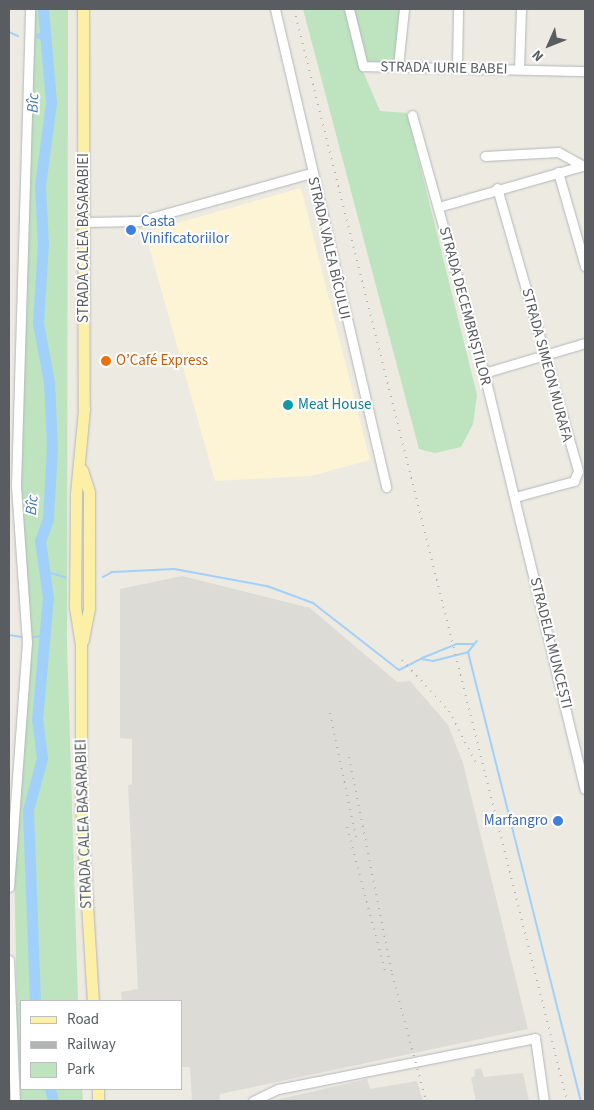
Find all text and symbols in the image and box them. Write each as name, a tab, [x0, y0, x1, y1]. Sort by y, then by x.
north arrow	[524, 20, 574, 70]
text: N	[528, 45, 549, 66]
street label: STRADA IURIE BABEI	[380, 58, 508, 78]
water label: Bîc	[23, 93, 43, 113]
street label: STRADA CALEA BASARABIEI	[75, 153, 93, 323]
street label: STRADA VALEA BÎCULUI	[304, 175, 354, 321]
place label: Casta Vinificatoriilor	[141, 212, 229, 247]
marker: Casta Vinificatoriilor	[125, 224, 137, 236]
street label: STRADA DECEMBRIȘTILOR	[435, 225, 495, 387]
street label: STRADA SIMEON MURAFA	[518, 286, 576, 444]
place label: O’Café Express	[116, 352, 208, 370]
marker: O’Café Express	[100, 355, 112, 367]
place label: Meat House	[298, 396, 371, 414]
marker: Meat House	[282, 399, 294, 411]
water label: Bîc	[21, 494, 43, 516]
street label: STRADELA MUNCEȘTI	[526, 576, 576, 710]
street label: STRADA CALEA BASARABIEI	[72, 739, 96, 909]
place label: Marfangro	[484, 812, 548, 830]
marker: Marfangro	[552, 815, 564, 827]
legend	[20, 1000, 182, 1090]
text: Road	[67, 1009, 99, 1030]
text: Railway	[67, 1034, 116, 1055]
text: Park	[67, 1059, 95, 1080]

